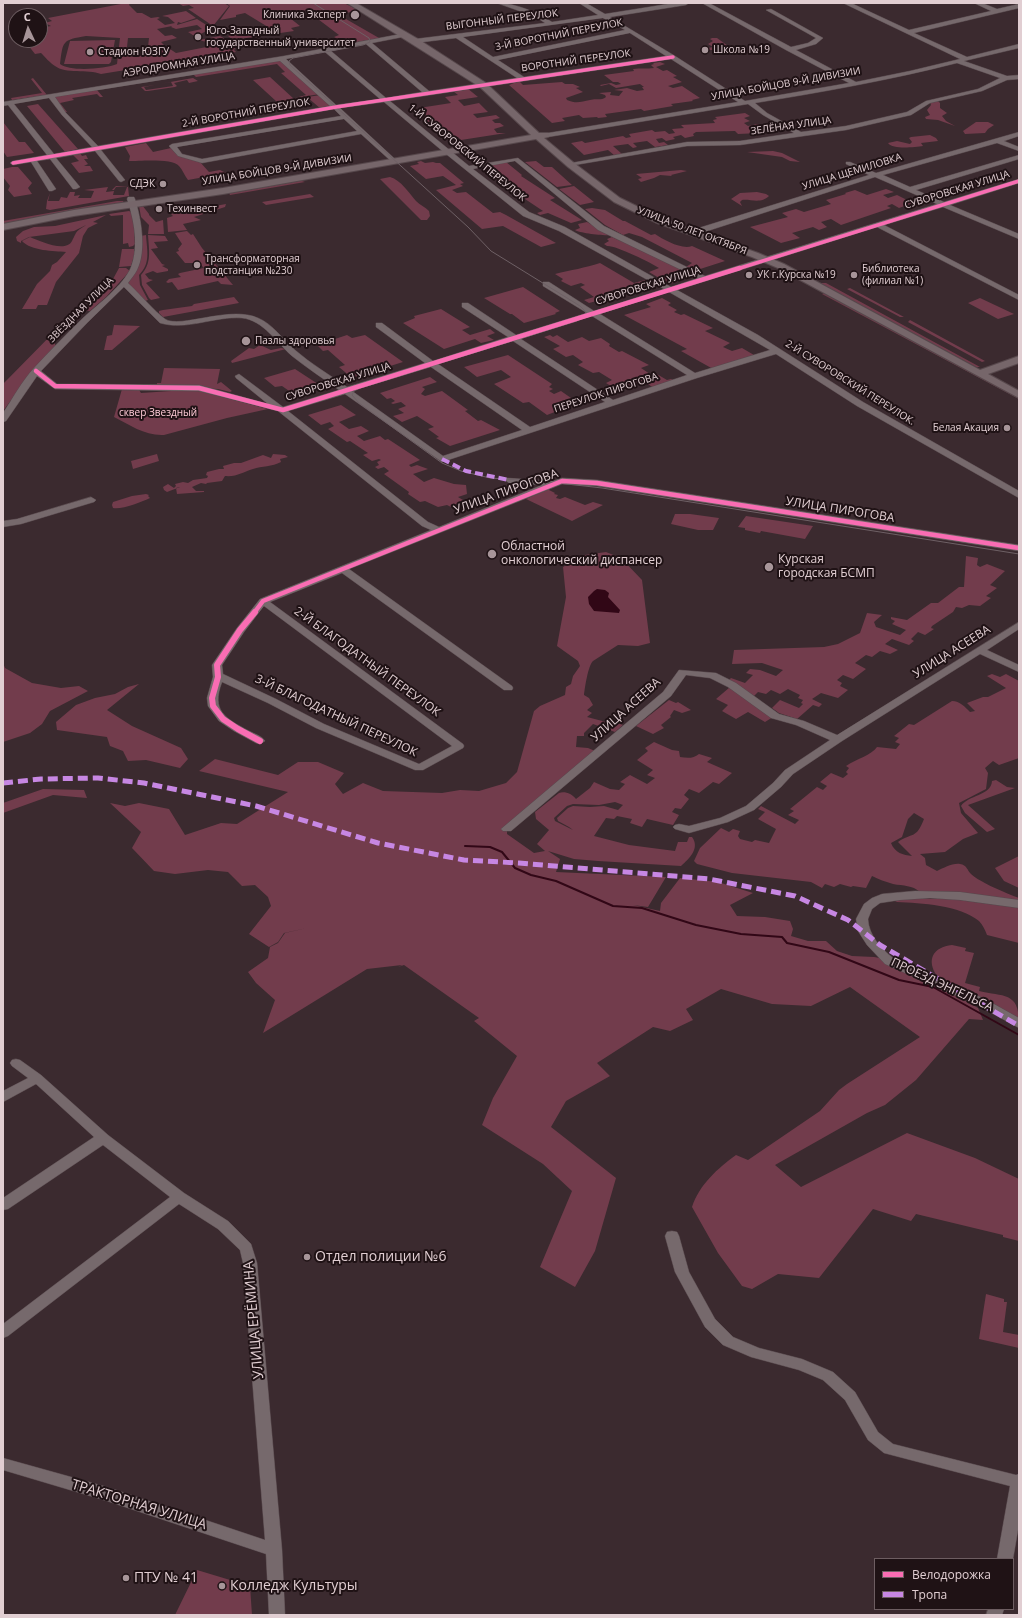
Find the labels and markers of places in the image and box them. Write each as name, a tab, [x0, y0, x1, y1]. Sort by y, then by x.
place label: Клиника Эксперт	[263, 9, 346, 21]
marker: Клиника Эксперт	[349, 9, 361, 21]
place label: Юго-Западный государственный университет	[206, 25, 355, 48]
marker: Юго-Западный государственный университет	[193, 32, 203, 42]
place label: Школа №19	[713, 44, 770, 56]
marker: Школа №19	[700, 45, 710, 55]
place label: Стадион ЮЗГУ	[98, 46, 169, 58]
marker: Стадион ЮЗГУ	[85, 47, 95, 57]
place label: СДЭК	[129, 178, 155, 190]
marker: СДЭК	[158, 179, 168, 189]
place label: Техинвест	[167, 203, 217, 215]
marker: Техинвест	[154, 204, 164, 214]
place label: Трансформаторная подстанция №230	[205, 253, 300, 276]
marker: Трансформаторная подстанция №230	[192, 260, 202, 270]
place label: Библиотека (филиал №1)	[862, 263, 923, 286]
place label: УК г.Курска №19	[757, 269, 836, 281]
marker: УК г.Курска №19	[744, 270, 754, 280]
marker: Библиотека (филиал №1)	[849, 270, 859, 280]
marker: Пазлы здоровья	[240, 335, 252, 347]
place label: Пазлы здоровья	[255, 335, 335, 347]
place label: Белая Акация	[933, 422, 999, 434]
marker: Белая Акация	[1002, 423, 1012, 433]
place label: Областной онкологический диспансер	[501, 540, 662, 568]
marker: Областной онкологический диспансер	[486, 548, 498, 560]
place label: Курская городская БСМП	[778, 553, 875, 581]
marker: Курская городская БСМП	[763, 561, 775, 573]
place label: Отдел полиции №6	[315, 1249, 447, 1265]
marker: Отдел полиции №6	[302, 1252, 312, 1262]
place label: ПТУ № 41	[134, 1570, 198, 1586]
marker: ПТУ № 41	[121, 1573, 131, 1583]
place label: Колледж Культуры	[230, 1578, 358, 1594]
marker: Колледж Культуры	[217, 1581, 227, 1591]

